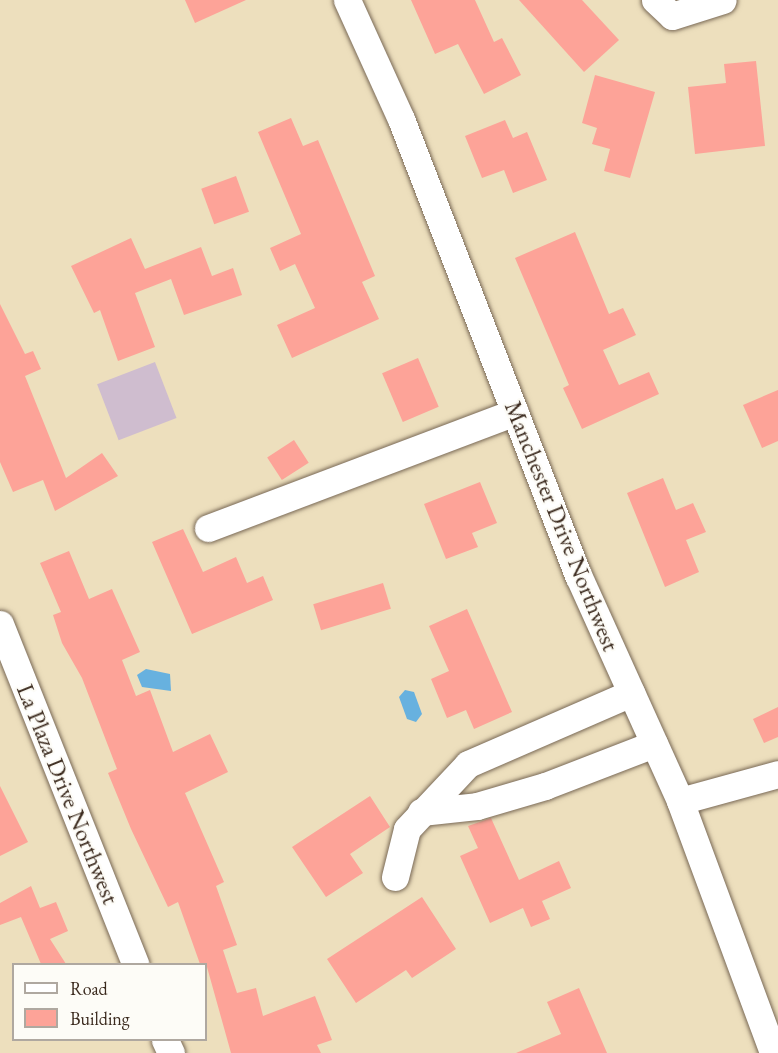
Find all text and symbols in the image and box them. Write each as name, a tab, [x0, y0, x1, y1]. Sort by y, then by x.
street label: Manchester Drive Northwest	[499, 397, 625, 655]
street label: La Plaza Drive Northwest	[11, 680, 125, 908]
legend	[12, 963, 207, 1041]
text: Road	[70, 977, 108, 1000]
text: Building	[70, 1007, 130, 1030]

